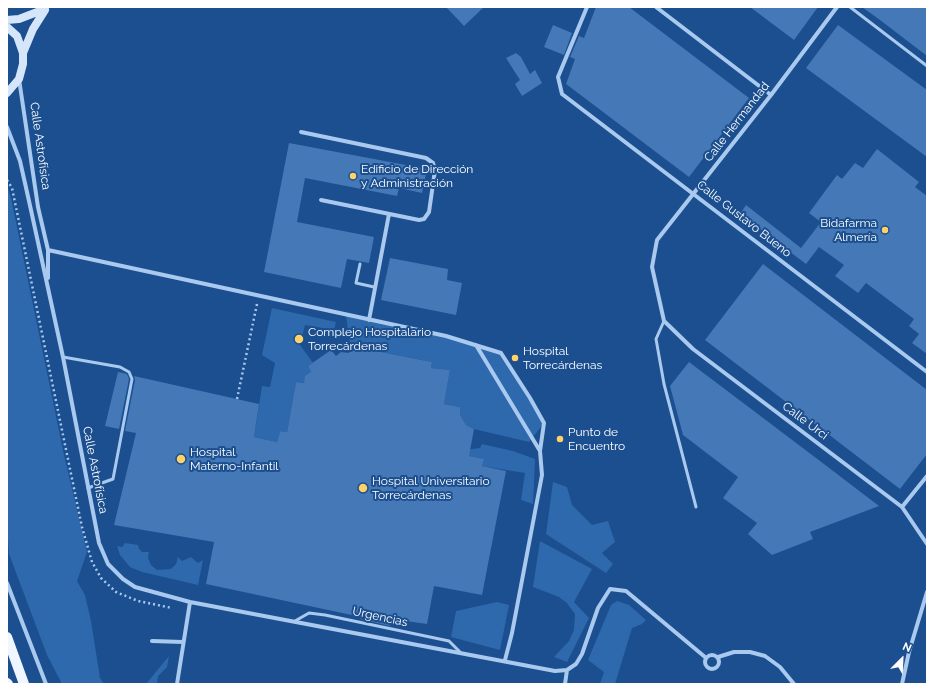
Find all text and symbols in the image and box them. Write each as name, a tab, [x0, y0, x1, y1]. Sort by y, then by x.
street label: Calle Hermandad	[701, 79, 773, 165]
street label: Calle Astrofísica	[27, 101, 53, 191]
place label: Edificio de Dirección y Administración	[361, 162, 473, 190]
marker: Edificio de Dirección y Administración	[348, 171, 358, 181]
street label: Calle Gustavo Bueno	[694, 178, 794, 260]
place label: Bidafarma Almería	[820, 216, 877, 244]
marker: Bidafarma Almería	[880, 225, 890, 235]
place label: Complejo Hospitalario Torrecárdenas	[308, 325, 431, 353]
marker: Complejo Hospitalario Torrecárdenas	[293, 333, 305, 345]
place label: Hospital Torrecárdenas	[523, 344, 602, 372]
marker: Hospital Torrecárdenas	[510, 353, 520, 363]
street label: Calle Urci	[779, 399, 831, 443]
street label: Calle Astrofísica	[79, 425, 111, 515]
place label: Punto de Encuentro	[568, 425, 625, 453]
marker: Punto de Encuentro	[555, 434, 565, 444]
place label: Hospital Materno-Infantil	[190, 445, 279, 473]
marker: Hospital Materno-Infantil	[175, 453, 187, 465]
place label: Hospital Universitario Torrecárdenas	[372, 474, 490, 502]
marker: Hospital Universitario Torrecárdenas	[357, 482, 369, 494]
street label: Urgencias	[351, 604, 409, 630]
north arrow	[882, 639, 922, 679]
text: N	[901, 640, 914, 655]

